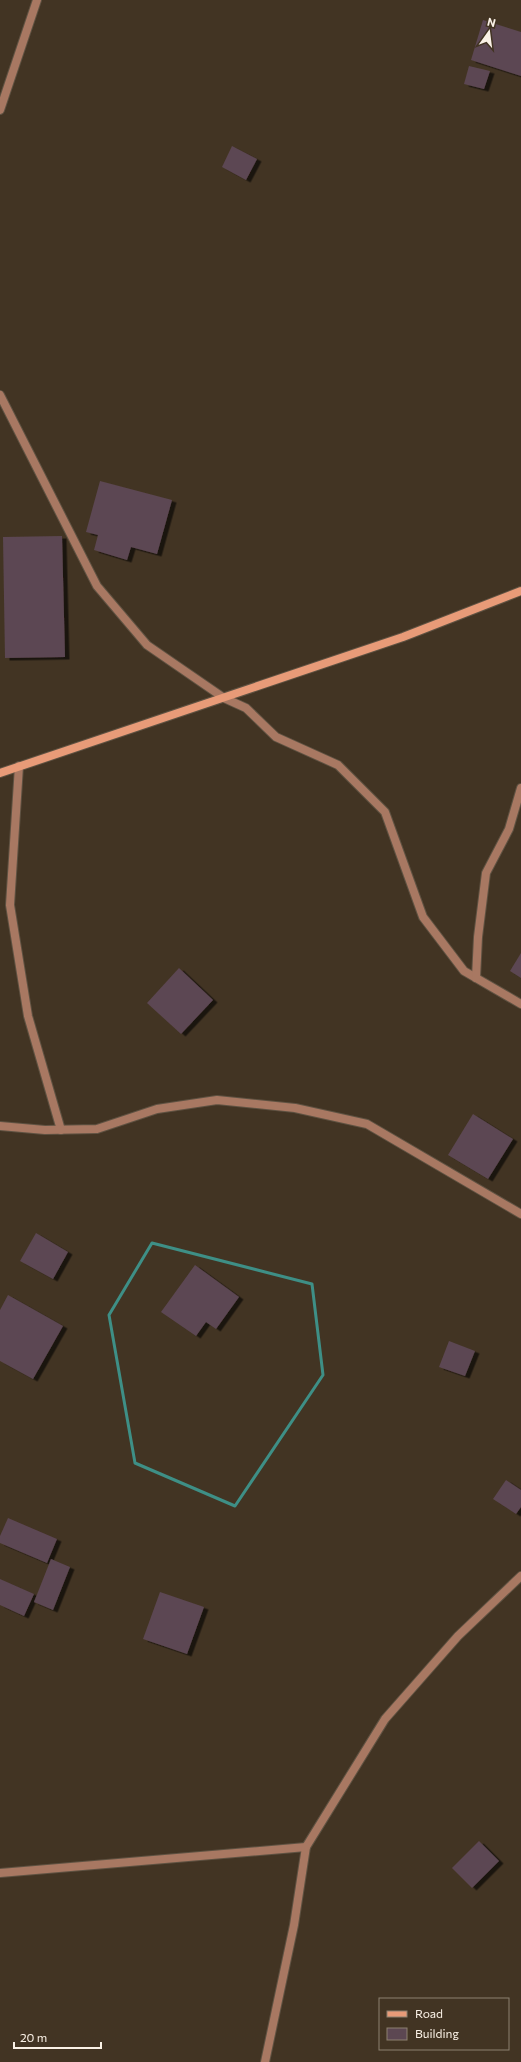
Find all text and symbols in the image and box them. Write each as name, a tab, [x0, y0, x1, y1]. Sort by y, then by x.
north arrow	[469, 12, 509, 52]
text: N	[486, 15, 497, 29]
legend	[379, 1998, 509, 2050]
text: Road	[415, 2006, 443, 2020]
scale bar	[14, 2024, 101, 2050]
text: Building	[415, 2026, 459, 2040]
text: 20 m	[20, 2030, 47, 2044]

